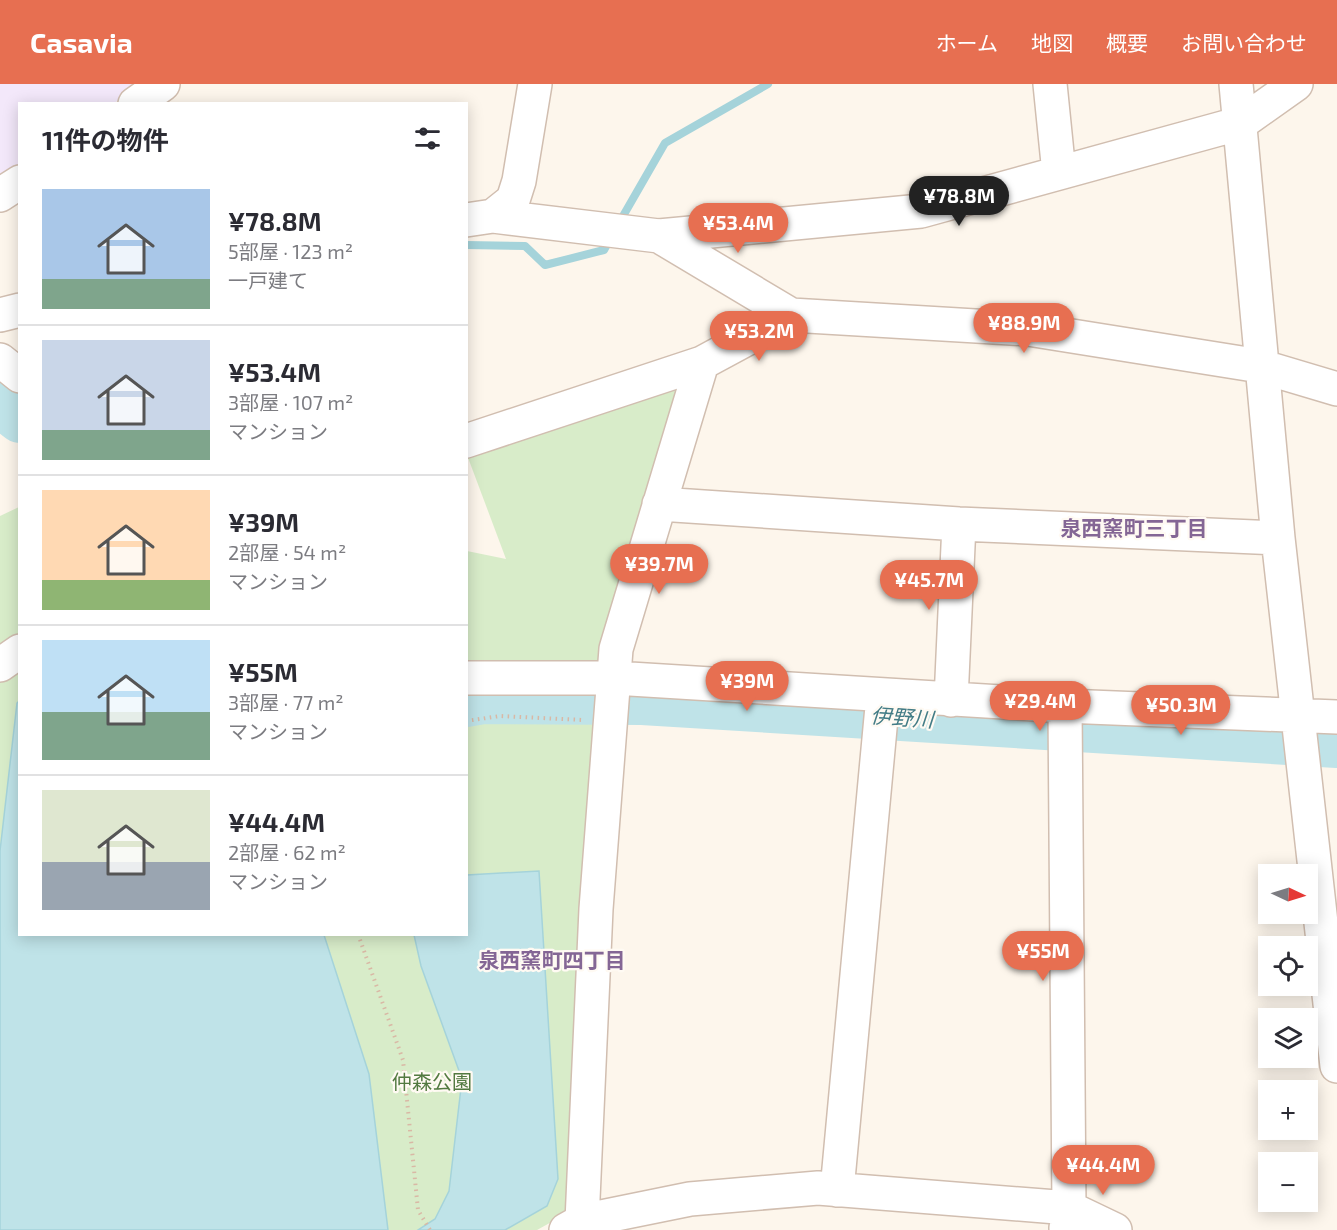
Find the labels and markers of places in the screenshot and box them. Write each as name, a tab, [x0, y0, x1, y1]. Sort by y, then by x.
pin: ¥78.8M	[910, 176, 1008, 227]
pin: ¥53.4M	[689, 203, 787, 254]
pin: ¥88.9M	[975, 303, 1073, 354]
pin: ¥53.2M	[710, 311, 808, 362]
pin: ¥39.7M	[610, 544, 708, 595]
pin: ¥45.7M	[880, 560, 978, 611]
pin: ¥39M	[711, 661, 783, 712]
pin: ¥29.4M	[991, 681, 1089, 732]
pin: ¥50.3M	[1132, 685, 1230, 736]
pin: ¥55M	[1007, 931, 1079, 982]
pin: ¥44.4M	[1054, 1145, 1152, 1196]

